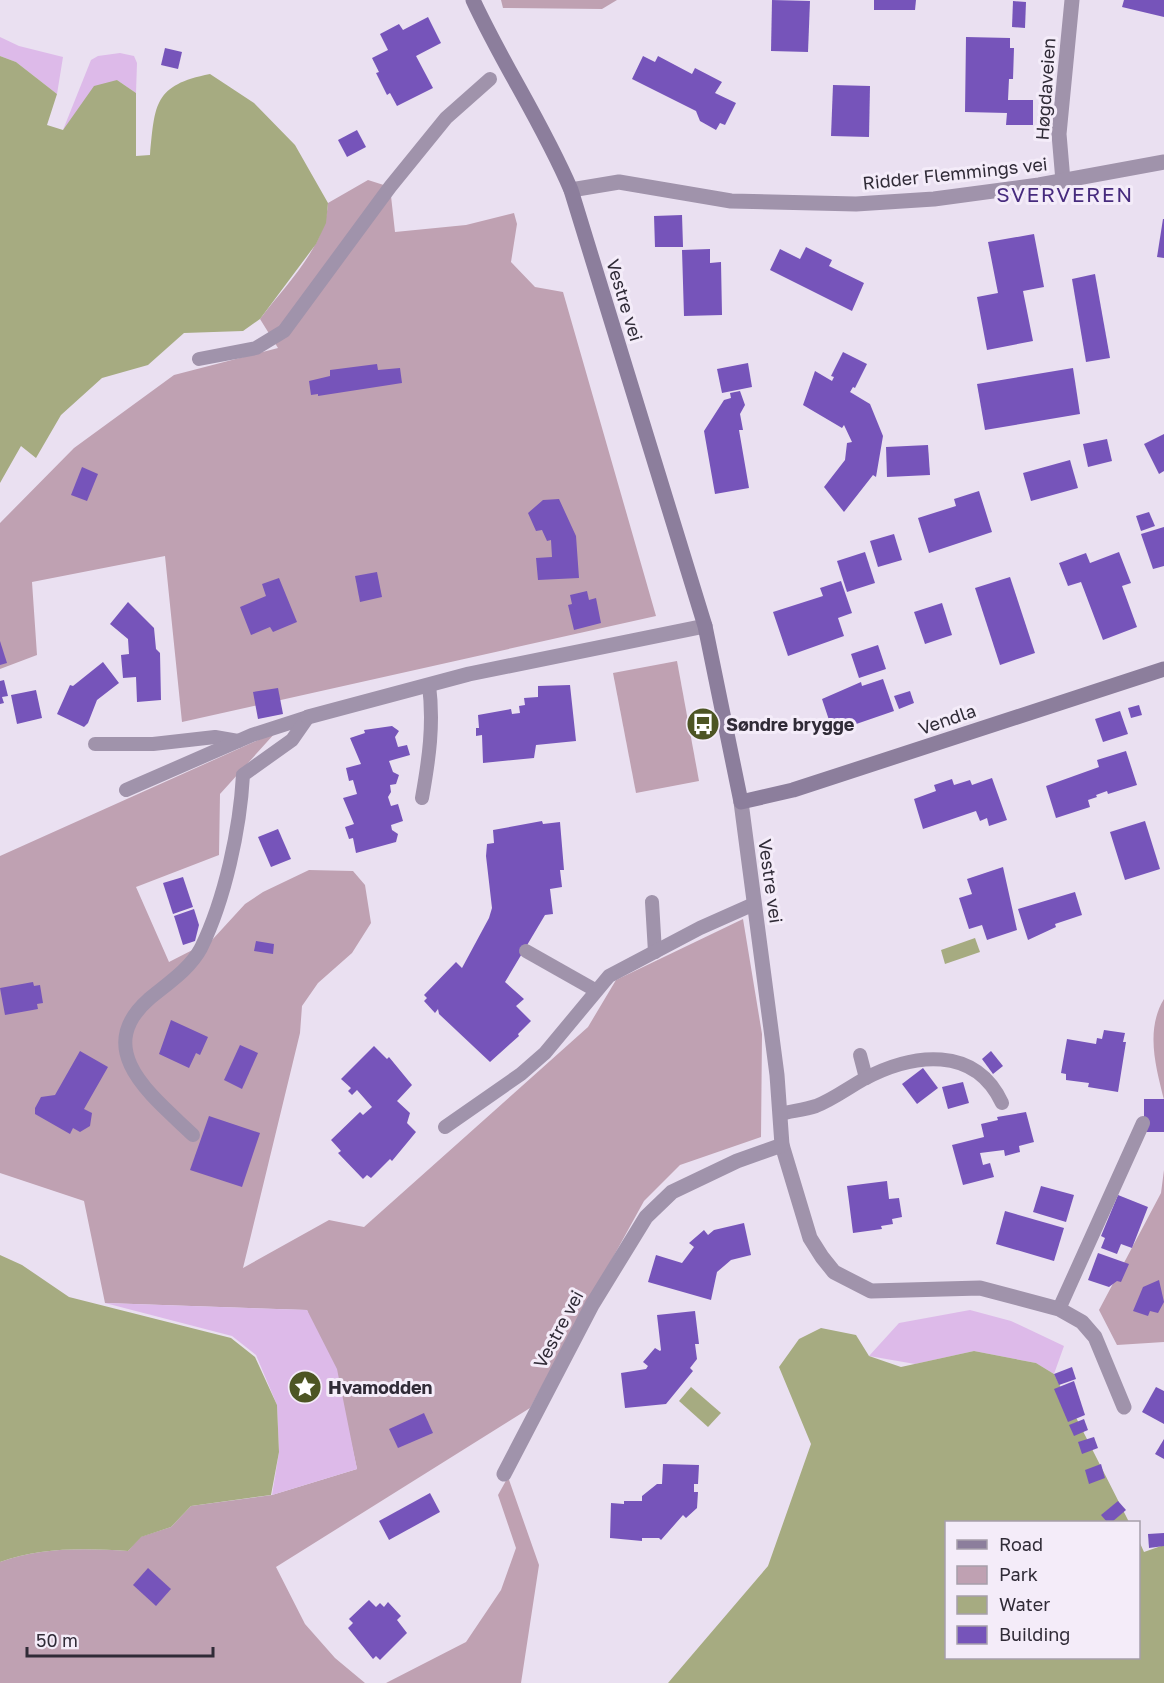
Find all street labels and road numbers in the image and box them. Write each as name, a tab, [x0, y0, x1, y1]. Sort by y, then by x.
street label: Høgdaveien	[1030, 37, 1060, 141]
street label: Ridder Flemmings vei	[861, 152, 1049, 194]
street label: Vestre vei	[602, 256, 648, 344]
street label: Vendla	[915, 699, 979, 739]
street label: Vestre vei	[754, 837, 788, 925]
street label: Vestre vei	[528, 1286, 588, 1372]

